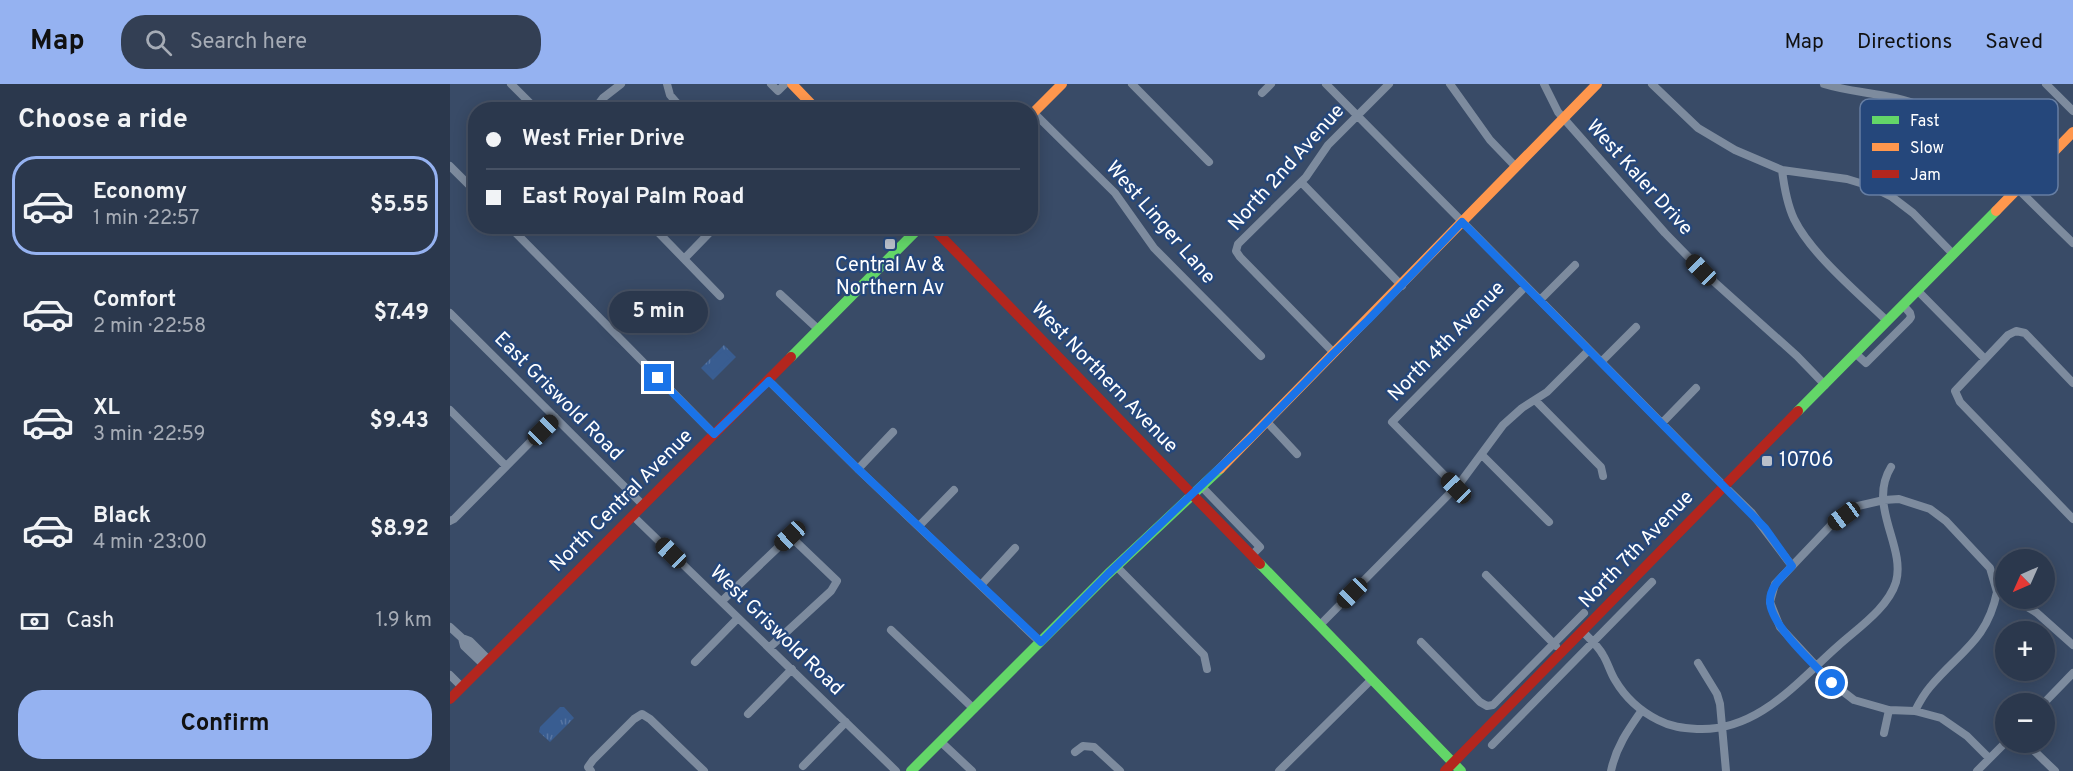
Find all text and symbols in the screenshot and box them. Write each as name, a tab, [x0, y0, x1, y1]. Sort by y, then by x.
search box	[121, 15, 541, 69]
text: Map	[30, 24, 85, 60]
icon: search	[142, 26, 175, 59]
text: Search here	[190, 29, 307, 56]
text: Map	[1784, 29, 1824, 56]
text: Directions	[1857, 29, 1952, 56]
text: Saved	[1985, 29, 2043, 56]
street label: North 2nd Avenue	[1223, 99, 1351, 237]
legend	[1860, 99, 2058, 195]
text: Choose a ride	[18, 103, 188, 137]
text: Fast	[1910, 112, 1940, 132]
street label: West Kaler Drive	[1580, 114, 1698, 242]
text: West Frier Drive	[522, 126, 685, 153]
text: Slow	[1910, 139, 1944, 159]
street label: West Linger Lane	[1099, 156, 1221, 290]
text: Jam	[1910, 166, 1941, 186]
icon: car	[21, 179, 75, 233]
text: Economy	[93, 179, 187, 206]
text: East Royal Palm Road	[522, 184, 744, 211]
text: $5.55	[370, 192, 429, 219]
text: 1 min · 22:57	[93, 206, 199, 232]
marker: Central Av & Northern Av	[883, 237, 897, 251]
car	[1682, 251, 1720, 289]
place label: Central Av & Northern Av	[835, 253, 945, 302]
street label: North 4th Avenue	[1383, 276, 1511, 408]
icon: car	[21, 287, 75, 341]
text: Comfort	[93, 287, 176, 314]
callout: 5 min	[608, 291, 708, 333]
street label: West Northern Avenue	[1025, 297, 1183, 459]
text: 5 min	[632, 299, 685, 325]
text: $7.49	[374, 300, 429, 327]
text: 2 min · 22:58	[93, 314, 206, 340]
street label: East Griswold Road	[488, 327, 628, 467]
route end	[644, 364, 671, 391]
icon: car	[21, 395, 75, 449]
text: XL	[93, 395, 120, 422]
text: $9.43	[370, 408, 429, 435]
car	[524, 411, 562, 449]
text: 3 min · 22:59	[93, 422, 206, 448]
street label: North Central Avenue	[545, 424, 699, 578]
place label: 10706	[1779, 448, 1833, 474]
marker: 10706	[1760, 454, 1774, 468]
car	[1437, 469, 1475, 507]
street label: North 7th Avenue	[1574, 485, 1700, 615]
car	[1824, 498, 1864, 534]
icon: car	[21, 503, 75, 557]
text: Black	[93, 503, 151, 530]
text: $8.92	[370, 516, 429, 543]
car	[771, 517, 809, 555]
text: 4 min · 23:00	[93, 530, 207, 556]
car	[652, 534, 690, 572]
north arrow	[1995, 549, 2055, 609]
map controls	[1995, 549, 2055, 753]
street label: West Griswold Road	[703, 560, 849, 702]
car	[1333, 574, 1371, 612]
icon: cash	[18, 605, 51, 638]
text: Cash	[66, 608, 115, 635]
text: 1.9 km	[376, 608, 432, 634]
button: +	[1995, 621, 2055, 681]
route start	[1818, 669, 1845, 696]
button: Confirm	[18, 690, 432, 759]
button: −	[1995, 693, 2055, 753]

